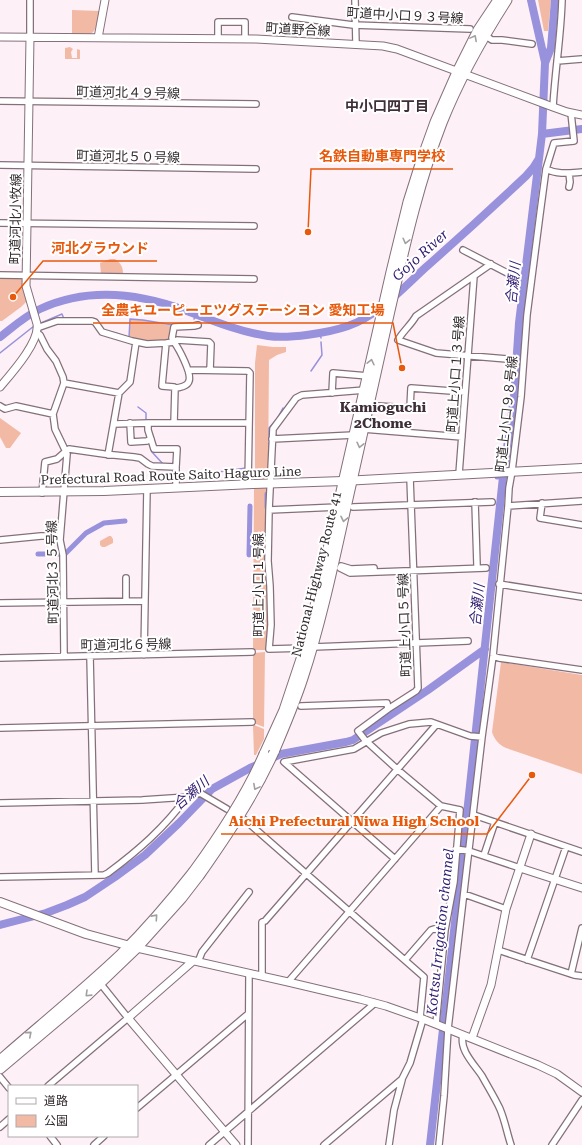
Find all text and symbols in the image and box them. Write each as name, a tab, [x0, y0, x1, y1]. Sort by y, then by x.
street label: 町道中小口９３号線	[346, 5, 464, 26]
street label: 町道野合線	[265, 20, 331, 39]
one-way arrow	[470, 35, 477, 42]
street label: 町道河北４９号線	[76, 84, 180, 101]
district label: 中小口四丁目	[345, 98, 429, 114]
callout: 名鉄自動車専門学校	[311, 143, 453, 169]
street label: 町道河北５０号線	[76, 148, 180, 165]
text: 名鉄自動車専門学校	[319, 148, 445, 164]
street label: 町道河北小牧線	[7, 173, 24, 265]
water label: Gojo River	[389, 226, 451, 284]
callout: 河北グラウンド	[43, 235, 157, 261]
one-way arrow	[403, 238, 411, 245]
text: 河北グラウンド	[51, 240, 149, 256]
water label: 合瀬川	[503, 259, 523, 305]
callout: 全農キユーピーエツグステーシヨン 愛知工場	[93, 297, 393, 323]
text: 全農キユーピーエツグステーシヨン 愛知工場	[101, 302, 385, 318]
street label: 町道上小口１３号線	[444, 315, 467, 433]
street label: 町道上小口９８号線	[493, 355, 520, 473]
one-way arrow	[366, 358, 374, 365]
district label: Kamioguchi 2Chome	[340, 399, 427, 431]
one-way arrow	[356, 442, 364, 448]
street label: Prefectural Road Route Saito Haguro Line	[40, 463, 302, 488]
street label: National Highway Route 41	[289, 490, 344, 659]
one-way arrow	[340, 516, 348, 522]
street label: 町道河北３５号線	[44, 520, 61, 624]
street label: 町道上小口１号線	[251, 533, 266, 637]
street label: 町道上小口５号線	[395, 573, 414, 677]
water label: 合瀬川	[467, 581, 487, 627]
street label: 町道河北６号線	[80, 636, 172, 653]
water label: 合瀬川	[170, 772, 214, 813]
one-way arrow	[253, 783, 261, 790]
callout: Aichi Prefectural Niwa High School	[221, 808, 487, 834]
text: Aichi Prefectural Niwa High School	[229, 813, 480, 829]
water label: Kottsu Irrigation channel	[423, 848, 457, 1017]
one-way arrow	[150, 914, 158, 922]
one-way arrow	[85, 989, 93, 997]
one-way arrow	[25, 1032, 32, 1039]
legend	[8, 1085, 138, 1137]
text: 道路	[44, 1094, 68, 1108]
text: 公園	[44, 1114, 68, 1128]

